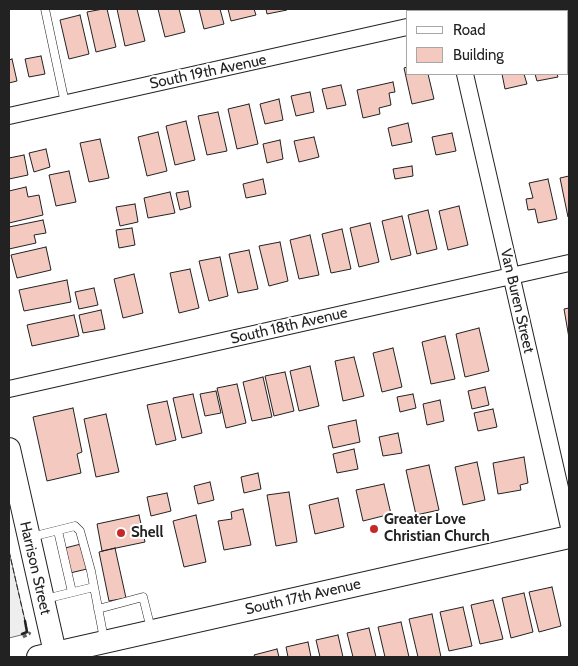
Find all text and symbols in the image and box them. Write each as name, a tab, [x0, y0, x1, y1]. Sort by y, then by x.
legend	[406, 10, 568, 75]
text: Road	[453, 21, 486, 39]
text: Building	[453, 46, 504, 64]
street label: South 19th Avenue	[148, 51, 268, 93]
street label: Van Buren Street	[496, 247, 538, 355]
street label: South 18th Avenue	[229, 304, 349, 348]
place label: Greater Love Christian Church	[384, 511, 490, 546]
street label: Harrison Street	[16, 520, 54, 616]
marker: Greater Love Christian Church	[368, 523, 380, 535]
place label: Shell	[131, 524, 163, 542]
marker: Shell	[115, 527, 127, 539]
street label: South 17th Avenue	[243, 575, 363, 619]

